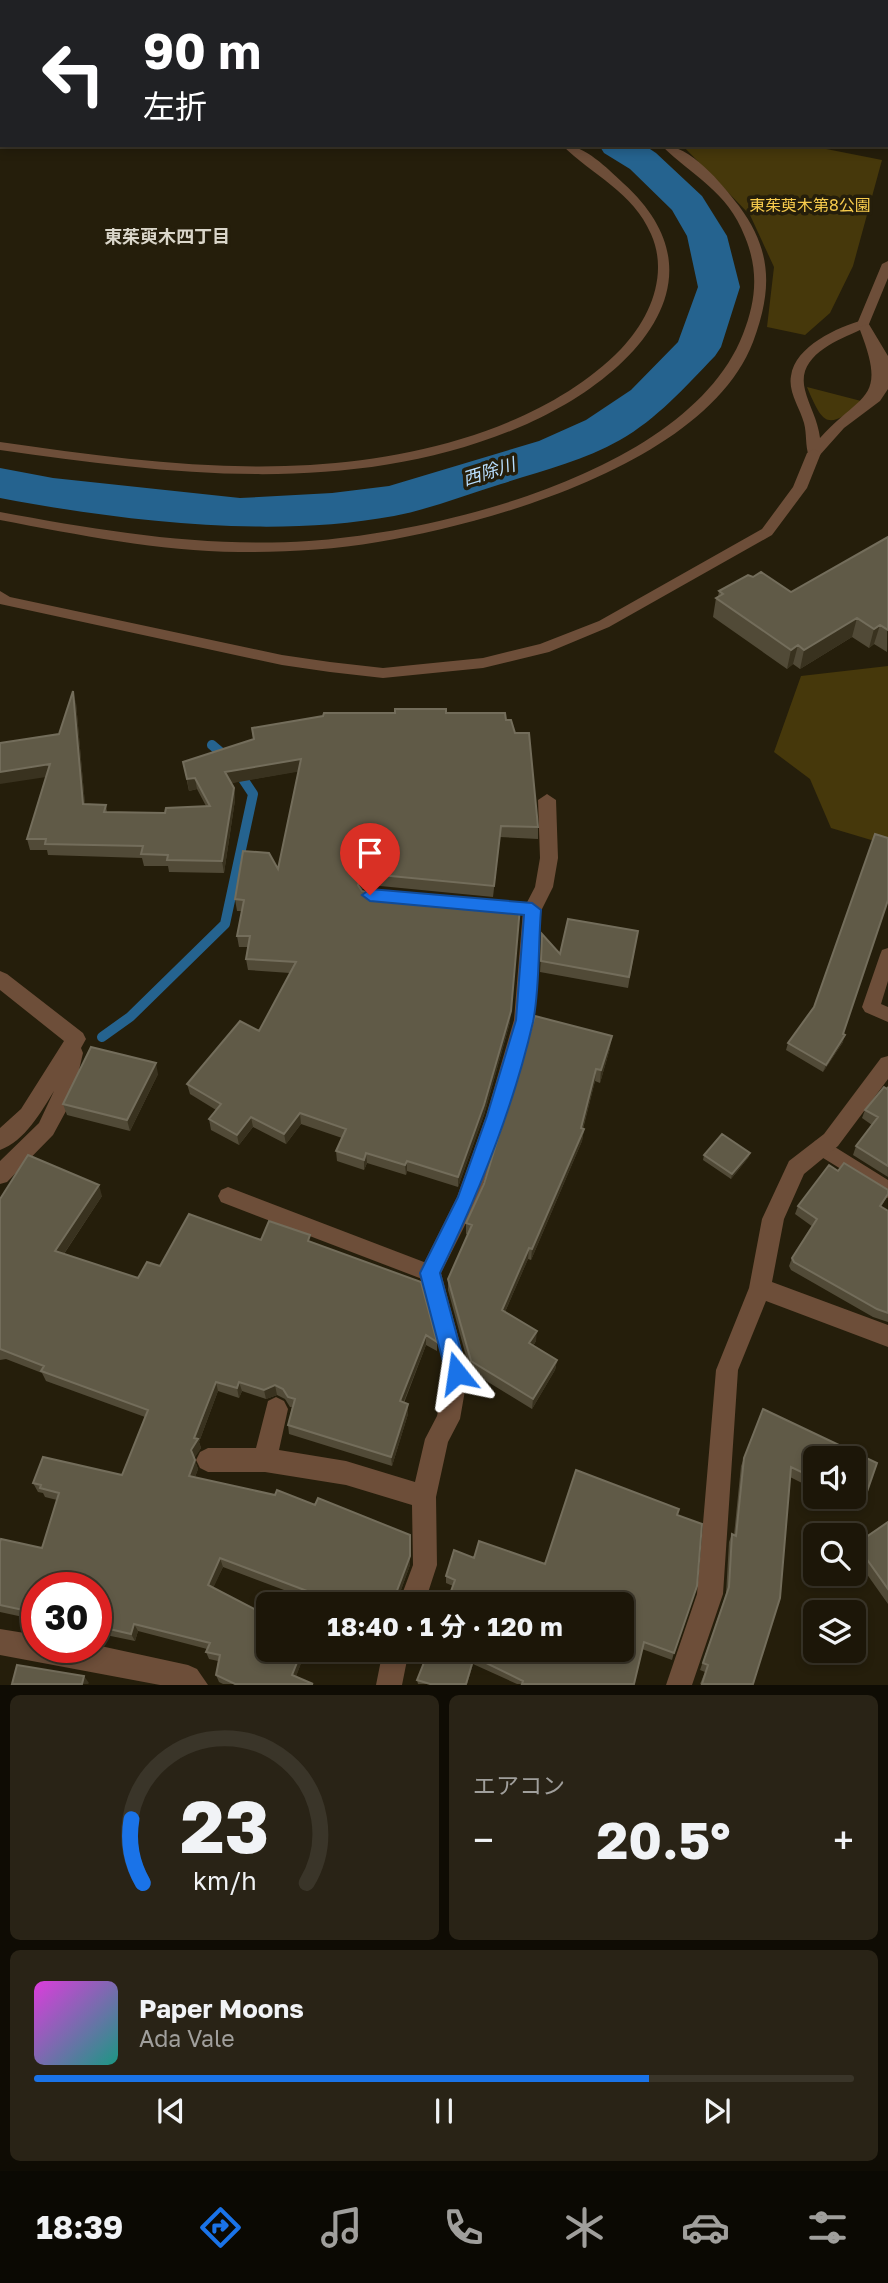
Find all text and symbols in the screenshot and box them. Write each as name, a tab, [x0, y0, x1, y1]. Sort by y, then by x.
text: 90 m	[143, 21, 261, 80]
icon: left	[28, 28, 119, 119]
text: 左折	[143, 87, 207, 125]
park label: 東茱萸木第8公園	[749, 195, 871, 215]
district label: 東茱萸木四丁目	[104, 225, 230, 247]
water label: 西除川	[460, 452, 520, 489]
pin	[340, 823, 400, 895]
icon: arrive	[351, 834, 389, 872]
position arrow	[420, 1336, 494, 1410]
map controls	[803, 1446, 866, 1663]
button: sound	[803, 1446, 866, 1509]
button: search	[803, 1523, 866, 1586]
speed limit sign: 30	[21, 1572, 112, 1663]
button: layers	[803, 1600, 866, 1663]
text: 18:40 · 1 分 · 120 m	[327, 1611, 563, 1642]
text: エアコン	[473, 1771, 565, 1799]
text: 23	[180, 1783, 269, 1870]
text: 20.5°	[596, 1808, 731, 1870]
text: −	[473, 1817, 494, 1862]
text: +	[833, 1817, 854, 1862]
text: km/h	[193, 1865, 256, 1896]
text: Paper Moons	[139, 1993, 304, 2024]
text: Ada Vale	[139, 2024, 235, 2052]
icon: previous	[152, 2092, 190, 2130]
icon: pause	[425, 2092, 463, 2130]
icon: next	[698, 2092, 736, 2130]
icon: directions	[196, 2203, 245, 2252]
icon: music	[317, 2203, 366, 2252]
icon: phone	[439, 2203, 488, 2252]
icon: climate	[560, 2203, 609, 2252]
icon: car	[681, 2203, 730, 2252]
icon: filters	[803, 2203, 852, 2252]
text: 18:39	[36, 2208, 123, 2246]

